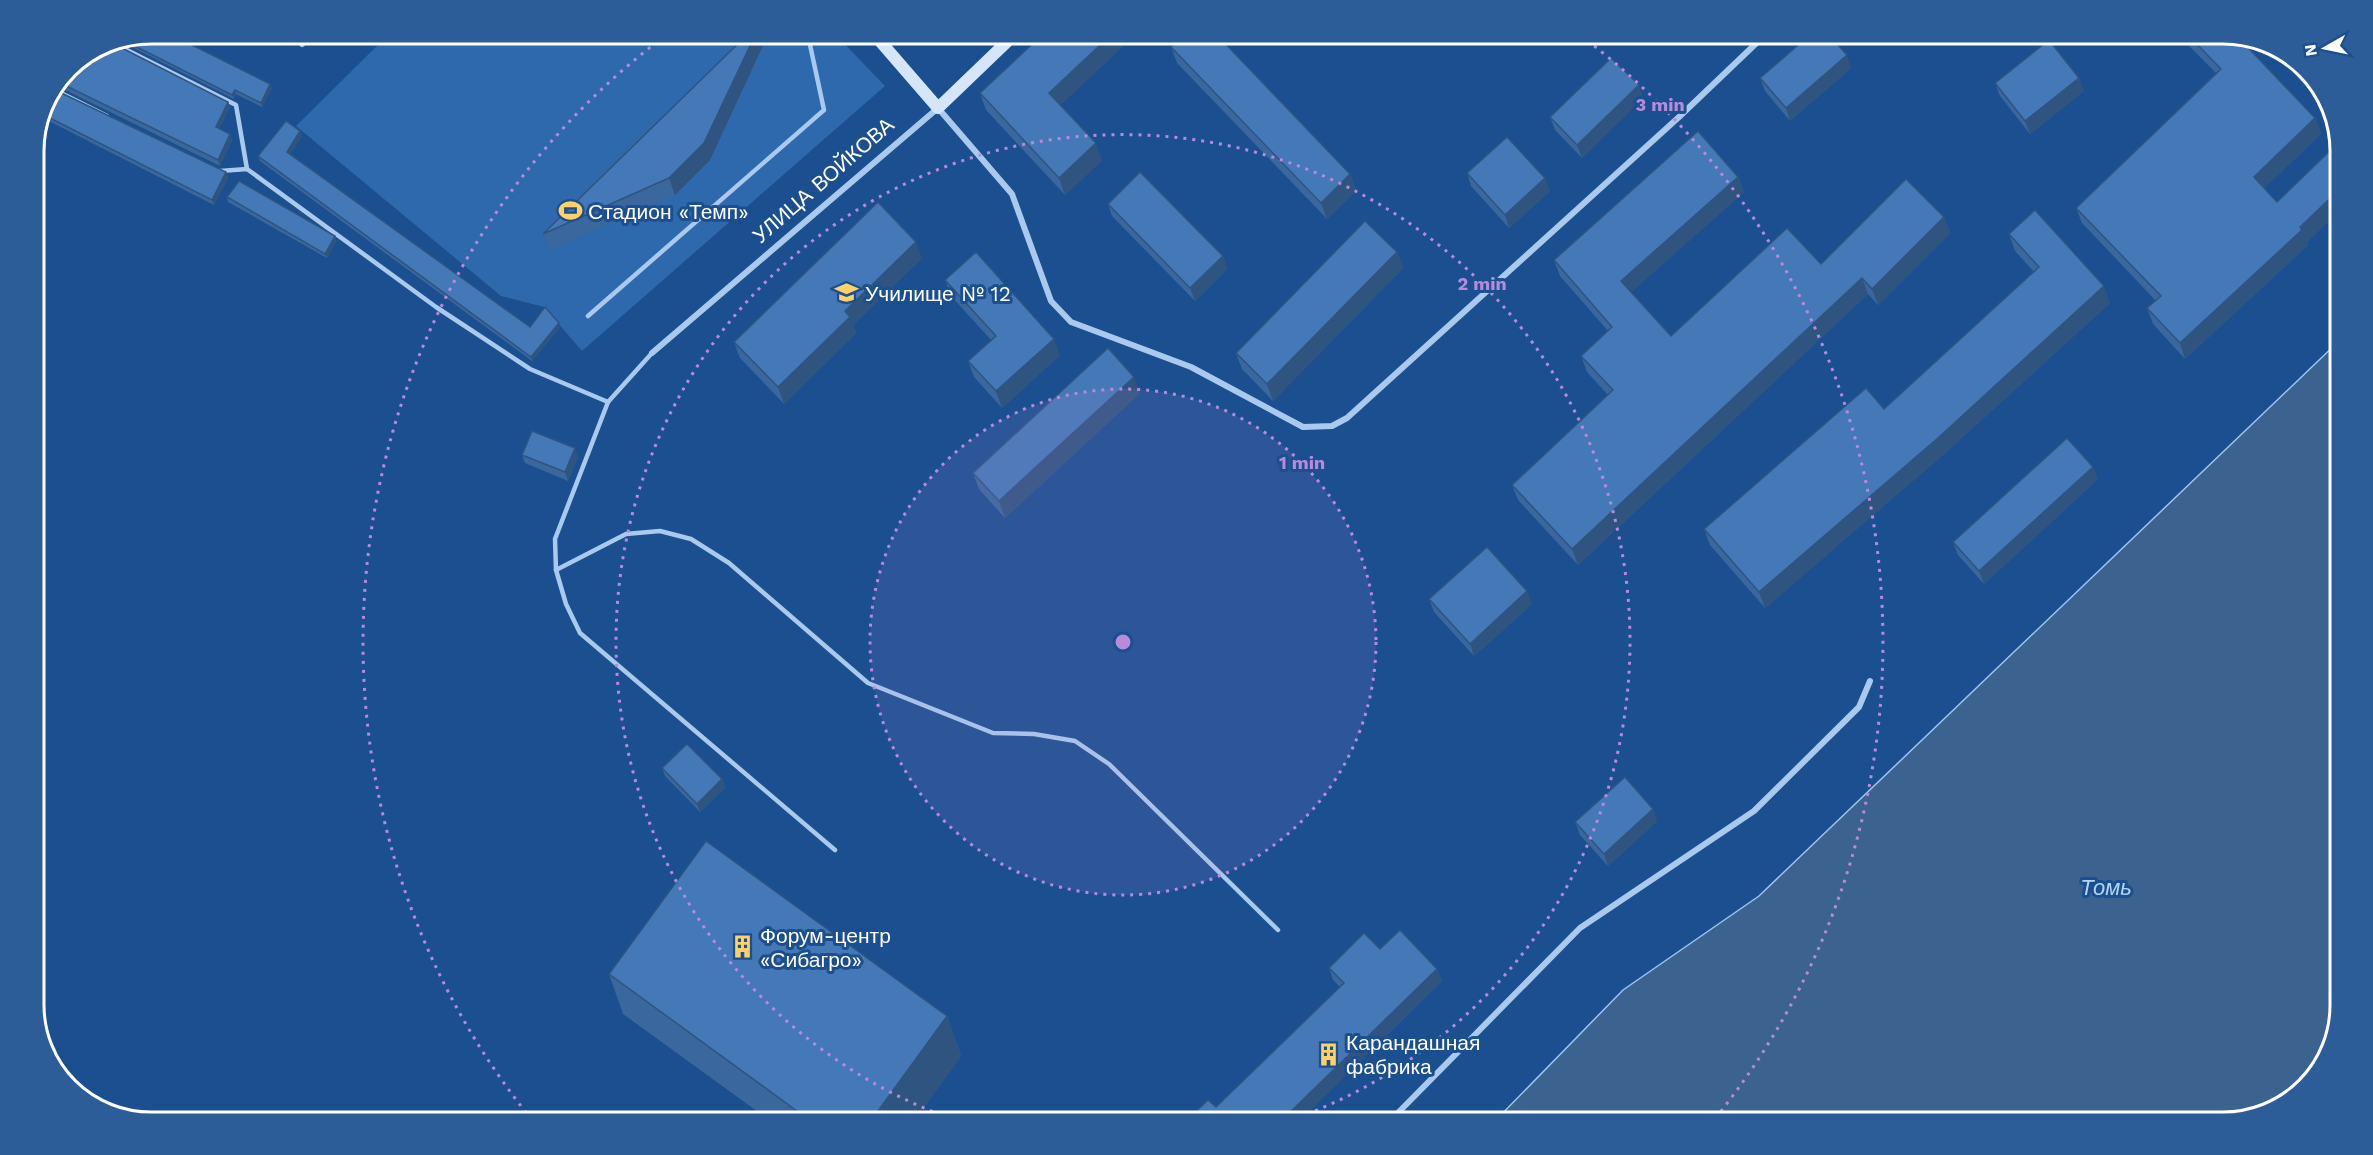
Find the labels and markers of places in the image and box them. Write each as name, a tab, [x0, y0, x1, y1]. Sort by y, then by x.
sports icon: Стадион «Темп»	[557, 198, 583, 224]
place label: Стадион «Темп»	[588, 199, 749, 224]
school or university icon: Училище № 12	[834, 280, 860, 306]
place label: Училище № 12	[865, 281, 1011, 306]
centre of rings	[1113, 632, 1133, 652]
place label: Форум-центр «Сибагро»	[760, 923, 891, 972]
building icon: Форум-центр «Сибагро»	[729, 934, 755, 960]
place label: Карандашная фабрика	[1346, 1030, 1480, 1079]
building icon: Карандашная фабрика	[1315, 1041, 1341, 1067]

